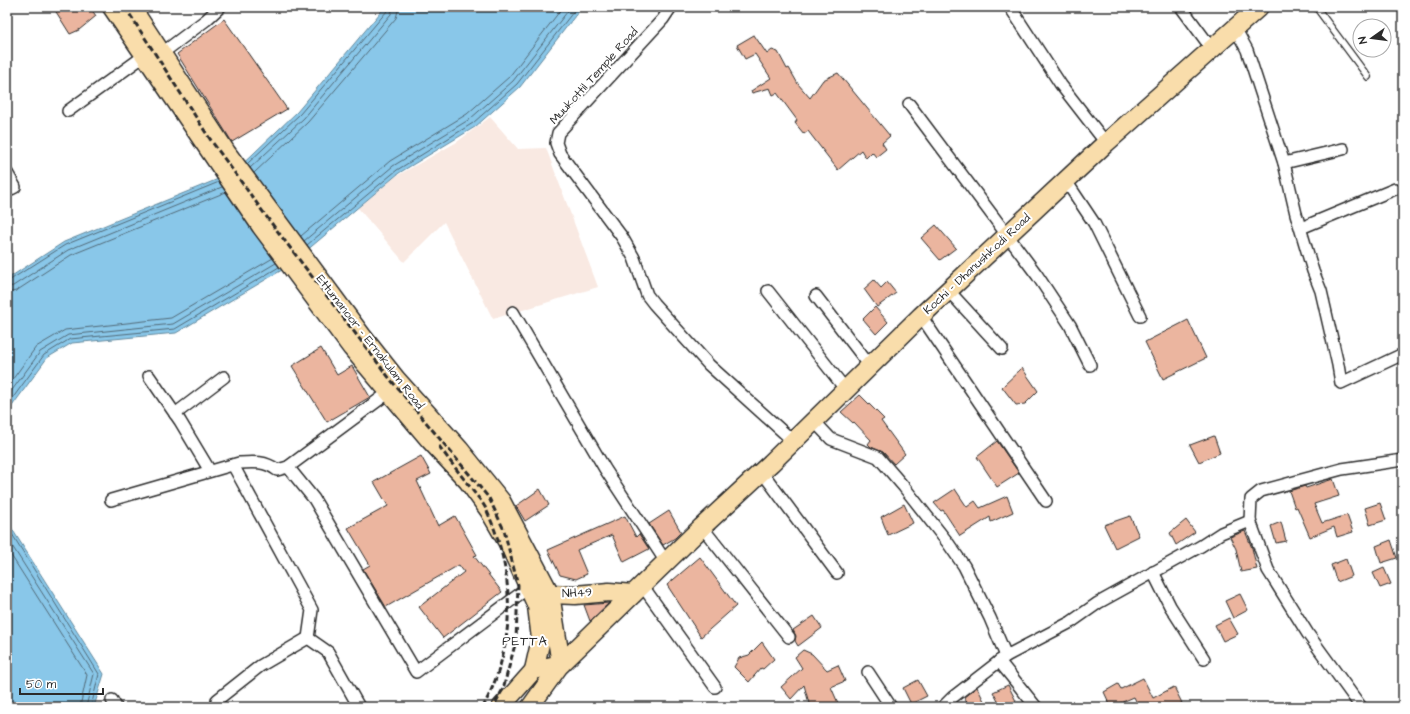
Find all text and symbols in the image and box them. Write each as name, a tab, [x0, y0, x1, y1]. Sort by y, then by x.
north arrow	[1352, 18, 1392, 58]
street label: Muukottil Temple Road	[546, 24, 642, 128]
text: N	[1355, 35, 1371, 45]
street label: Kochi - Dhanushkodi Road	[920, 210, 1034, 318]
street label: Ettumanoor - Ernakulam Road	[312, 271, 428, 413]
street label: NH49	[562, 584, 592, 602]
district label: PETTA	[502, 632, 548, 650]
scale bar	[20, 670, 103, 696]
text: 50 m	[26, 676, 57, 693]

